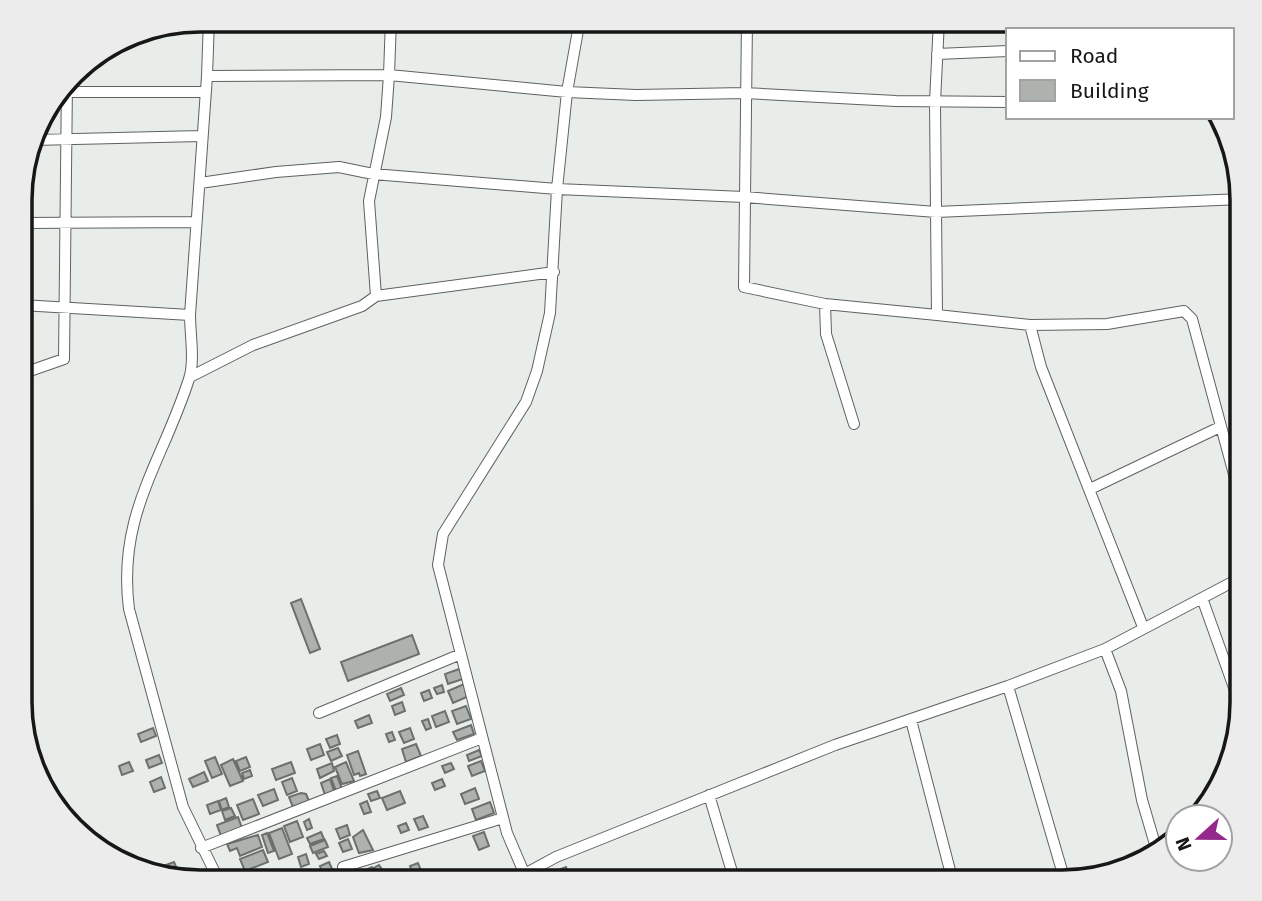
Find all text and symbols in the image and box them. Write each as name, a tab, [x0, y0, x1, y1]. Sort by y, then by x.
legend	[1006, 28, 1234, 119]
text: Road	[1070, 43, 1118, 69]
text: Building	[1070, 78, 1149, 104]
north arrow	[1164, 803, 1234, 873]
text: N	[1171, 834, 1197, 854]

